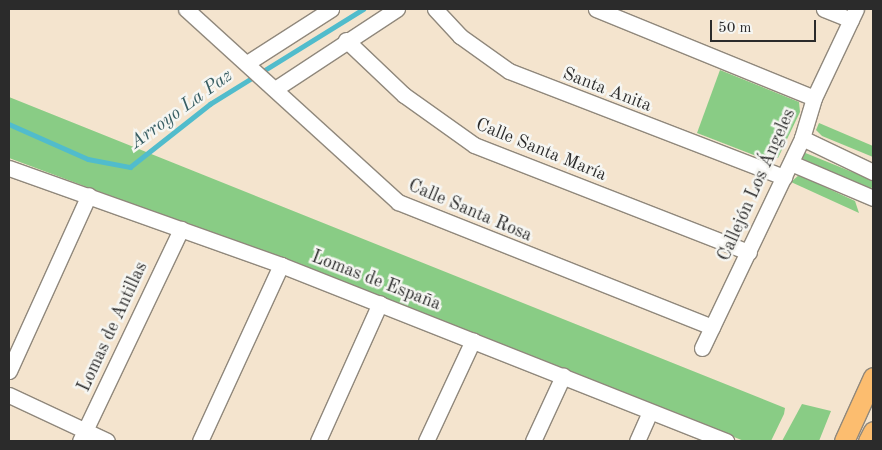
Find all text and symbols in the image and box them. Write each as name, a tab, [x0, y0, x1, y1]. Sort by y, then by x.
scale bar	[712, 10, 818, 42]
text: 50 m	[718, 21, 752, 36]
street label: Santa Anita	[559, 63, 655, 117]
water label: Arroyo La Paz	[126, 65, 238, 155]
street label: Callejón Los Ángeles	[714, 105, 800, 265]
street label: Calle Santa María	[472, 114, 610, 186]
street label: Calle Santa Rosa	[405, 175, 535, 247]
street label: Lomas de España	[308, 246, 444, 316]
street label: Lomas de Antillas	[73, 259, 153, 395]

